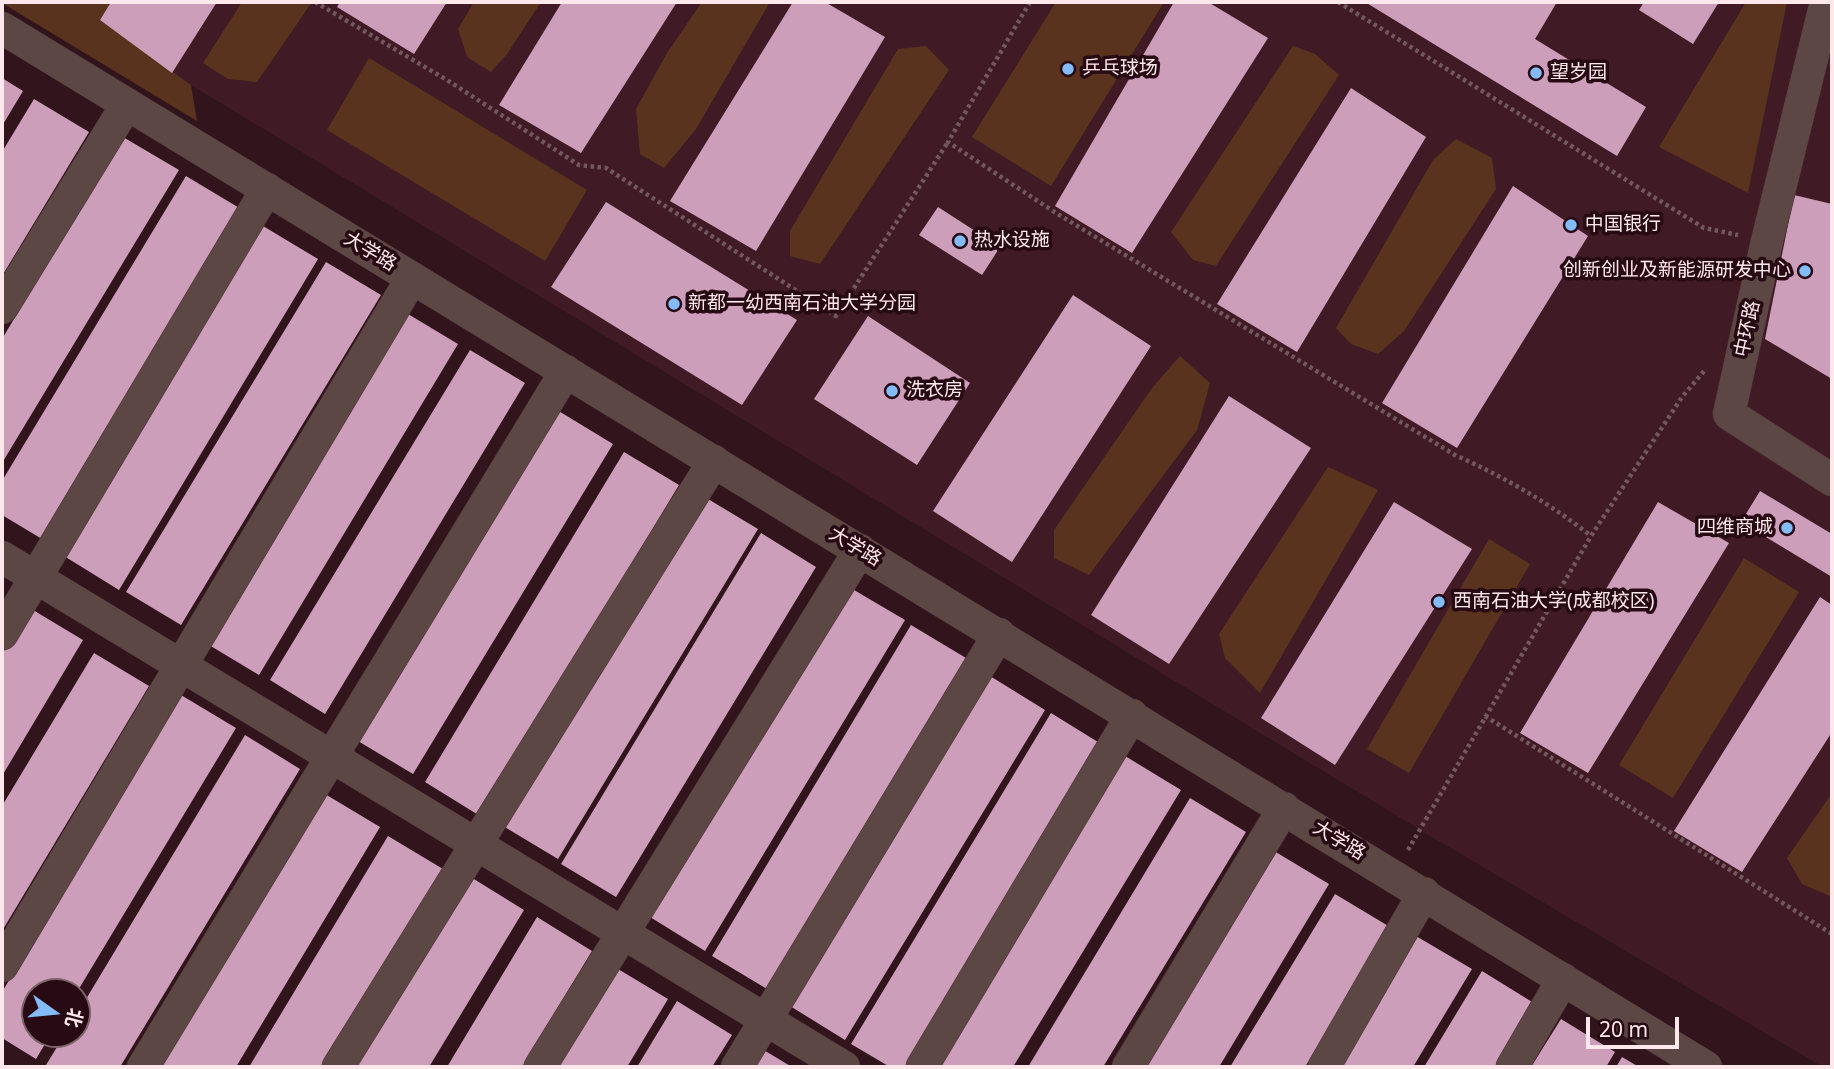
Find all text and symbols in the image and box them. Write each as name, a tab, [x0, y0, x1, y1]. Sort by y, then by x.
place label: 乒乓球场	[1082, 58, 1158, 80]
marker: 乒乓球场	[1060, 61, 1076, 77]
place label: 望岁园	[1550, 62, 1607, 84]
marker: 望岁园	[1528, 65, 1544, 81]
place label: 中国银行	[1585, 214, 1661, 236]
marker: 中国银行	[1563, 217, 1579, 233]
street label: 大学路	[340, 228, 400, 276]
place label: 热水设施	[974, 230, 1050, 252]
marker: 热水设施	[952, 233, 968, 249]
place label: 创新创业及新能源研发中心	[1563, 260, 1791, 282]
marker: 创新创业及新能源研发中心	[1797, 263, 1813, 279]
place label: 新都一幼西南石油大学分园	[688, 293, 916, 315]
marker: 新都一幼西南石油大学分园	[666, 296, 682, 312]
street label: 中环路	[1731, 299, 1765, 359]
place label: 洗衣房	[906, 380, 963, 402]
marker: 洗衣房	[884, 383, 900, 399]
place label: 四维商城	[1697, 517, 1773, 539]
marker: 四维商城	[1779, 520, 1795, 536]
street label: 大学路	[825, 523, 885, 571]
place label: 西南石油大学(成都校区)	[1453, 591, 1654, 613]
marker: 西南石油大学(成都校区)	[1431, 594, 1447, 610]
street label: 大学路	[1309, 817, 1369, 865]
north arrow	[21, 978, 91, 1048]
scale bar	[1589, 1002, 1682, 1046]
text: 北	[59, 1005, 89, 1030]
text: 20 m	[1599, 1015, 1648, 1043]

